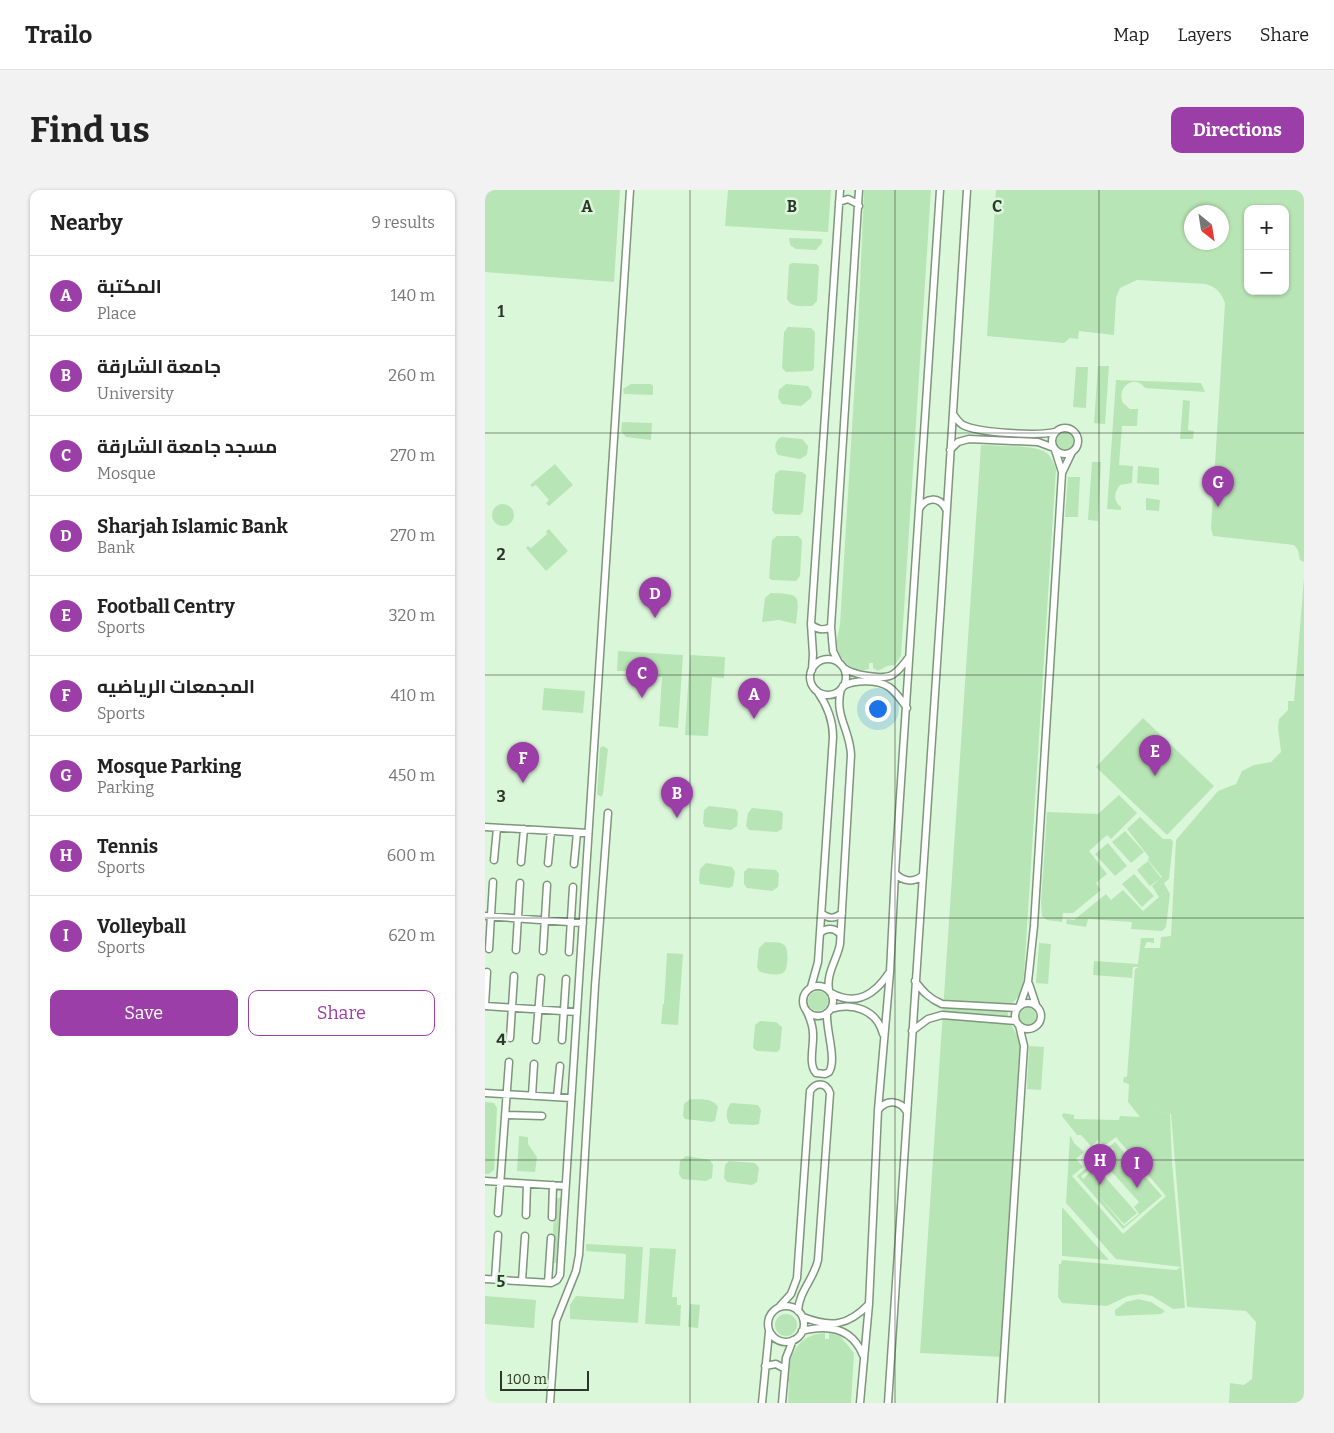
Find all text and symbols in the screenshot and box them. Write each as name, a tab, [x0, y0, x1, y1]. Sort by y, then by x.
text: Trailo	[25, 21, 92, 49]
text: Map	[1113, 24, 1149, 46]
text: Layers	[1177, 24, 1232, 46]
text: Share	[1260, 24, 1309, 46]
button: Directions	[1171, 107, 1304, 153]
text: Find us	[30, 109, 150, 151]
text: A	[581, 197, 593, 216]
text: B	[787, 197, 797, 216]
text: C	[992, 197, 1002, 216]
north arrow	[1184, 205, 1229, 250]
map controls	[1244, 205, 1289, 295]
button: +	[1244, 205, 1289, 250]
text: Nearby	[50, 210, 123, 236]
text: 9 results	[372, 213, 435, 232]
button: −	[1244, 250, 1289, 295]
text: المكتبة	[97, 275, 162, 298]
text: A	[60, 286, 72, 305]
text: 140 m	[390, 286, 435, 305]
text: 1	[498, 302, 505, 321]
text: Place	[97, 304, 136, 323]
text: جامعة الشارقة	[97, 355, 221, 378]
text: B	[61, 366, 71, 385]
text: 260 m	[388, 366, 435, 385]
text: University	[97, 384, 174, 403]
text: مسجد جامعة الشارقة	[97, 435, 277, 458]
text: C	[61, 446, 71, 465]
text: 270 m	[390, 446, 435, 465]
text: Mosque	[97, 464, 156, 483]
pin: G	[1202, 466, 1234, 507]
text: Sharjah Islamic Bank	[97, 515, 288, 538]
text: D	[60, 526, 72, 545]
text: 270 m	[390, 526, 435, 545]
text: Bank	[97, 538, 135, 557]
text: 2	[496, 545, 506, 564]
pin: D	[639, 577, 671, 618]
text: Football Centry	[97, 595, 235, 618]
text: E	[61, 606, 71, 625]
text: 320 m	[388, 606, 435, 625]
text: Sports	[97, 618, 145, 637]
pin: C	[626, 657, 658, 698]
text: المجمعات الرياضيه	[97, 675, 255, 698]
pin: A	[738, 678, 770, 719]
text: F	[62, 686, 71, 705]
text: 410 m	[390, 686, 435, 705]
your location	[865, 696, 891, 722]
text: Sports	[97, 704, 145, 723]
pin: E	[1139, 735, 1171, 776]
pin: F	[507, 742, 539, 783]
text: Mosque Parking	[97, 755, 242, 778]
text: G	[60, 766, 72, 785]
text: 450 m	[388, 766, 435, 785]
pin: B	[661, 777, 693, 818]
text: Parking	[97, 778, 154, 797]
text: 3	[496, 787, 506, 806]
text: Tennis	[97, 835, 158, 858]
text: H	[60, 846, 72, 865]
text: 600 m	[387, 846, 435, 865]
text: Sports	[97, 858, 145, 877]
text: Volleyball	[97, 915, 186, 938]
text: I	[63, 926, 69, 945]
text: 620 m	[388, 926, 435, 945]
text: Sports	[97, 938, 145, 957]
button: Save	[50, 990, 238, 1036]
button: Share	[248, 990, 435, 1036]
text: 4	[496, 1030, 506, 1049]
pin: H	[1084, 1144, 1116, 1185]
pin: I	[1121, 1147, 1153, 1188]
text: 5	[497, 1272, 506, 1291]
scale bar	[500, 1368, 589, 1391]
text: 100 m	[507, 1371, 547, 1388]

